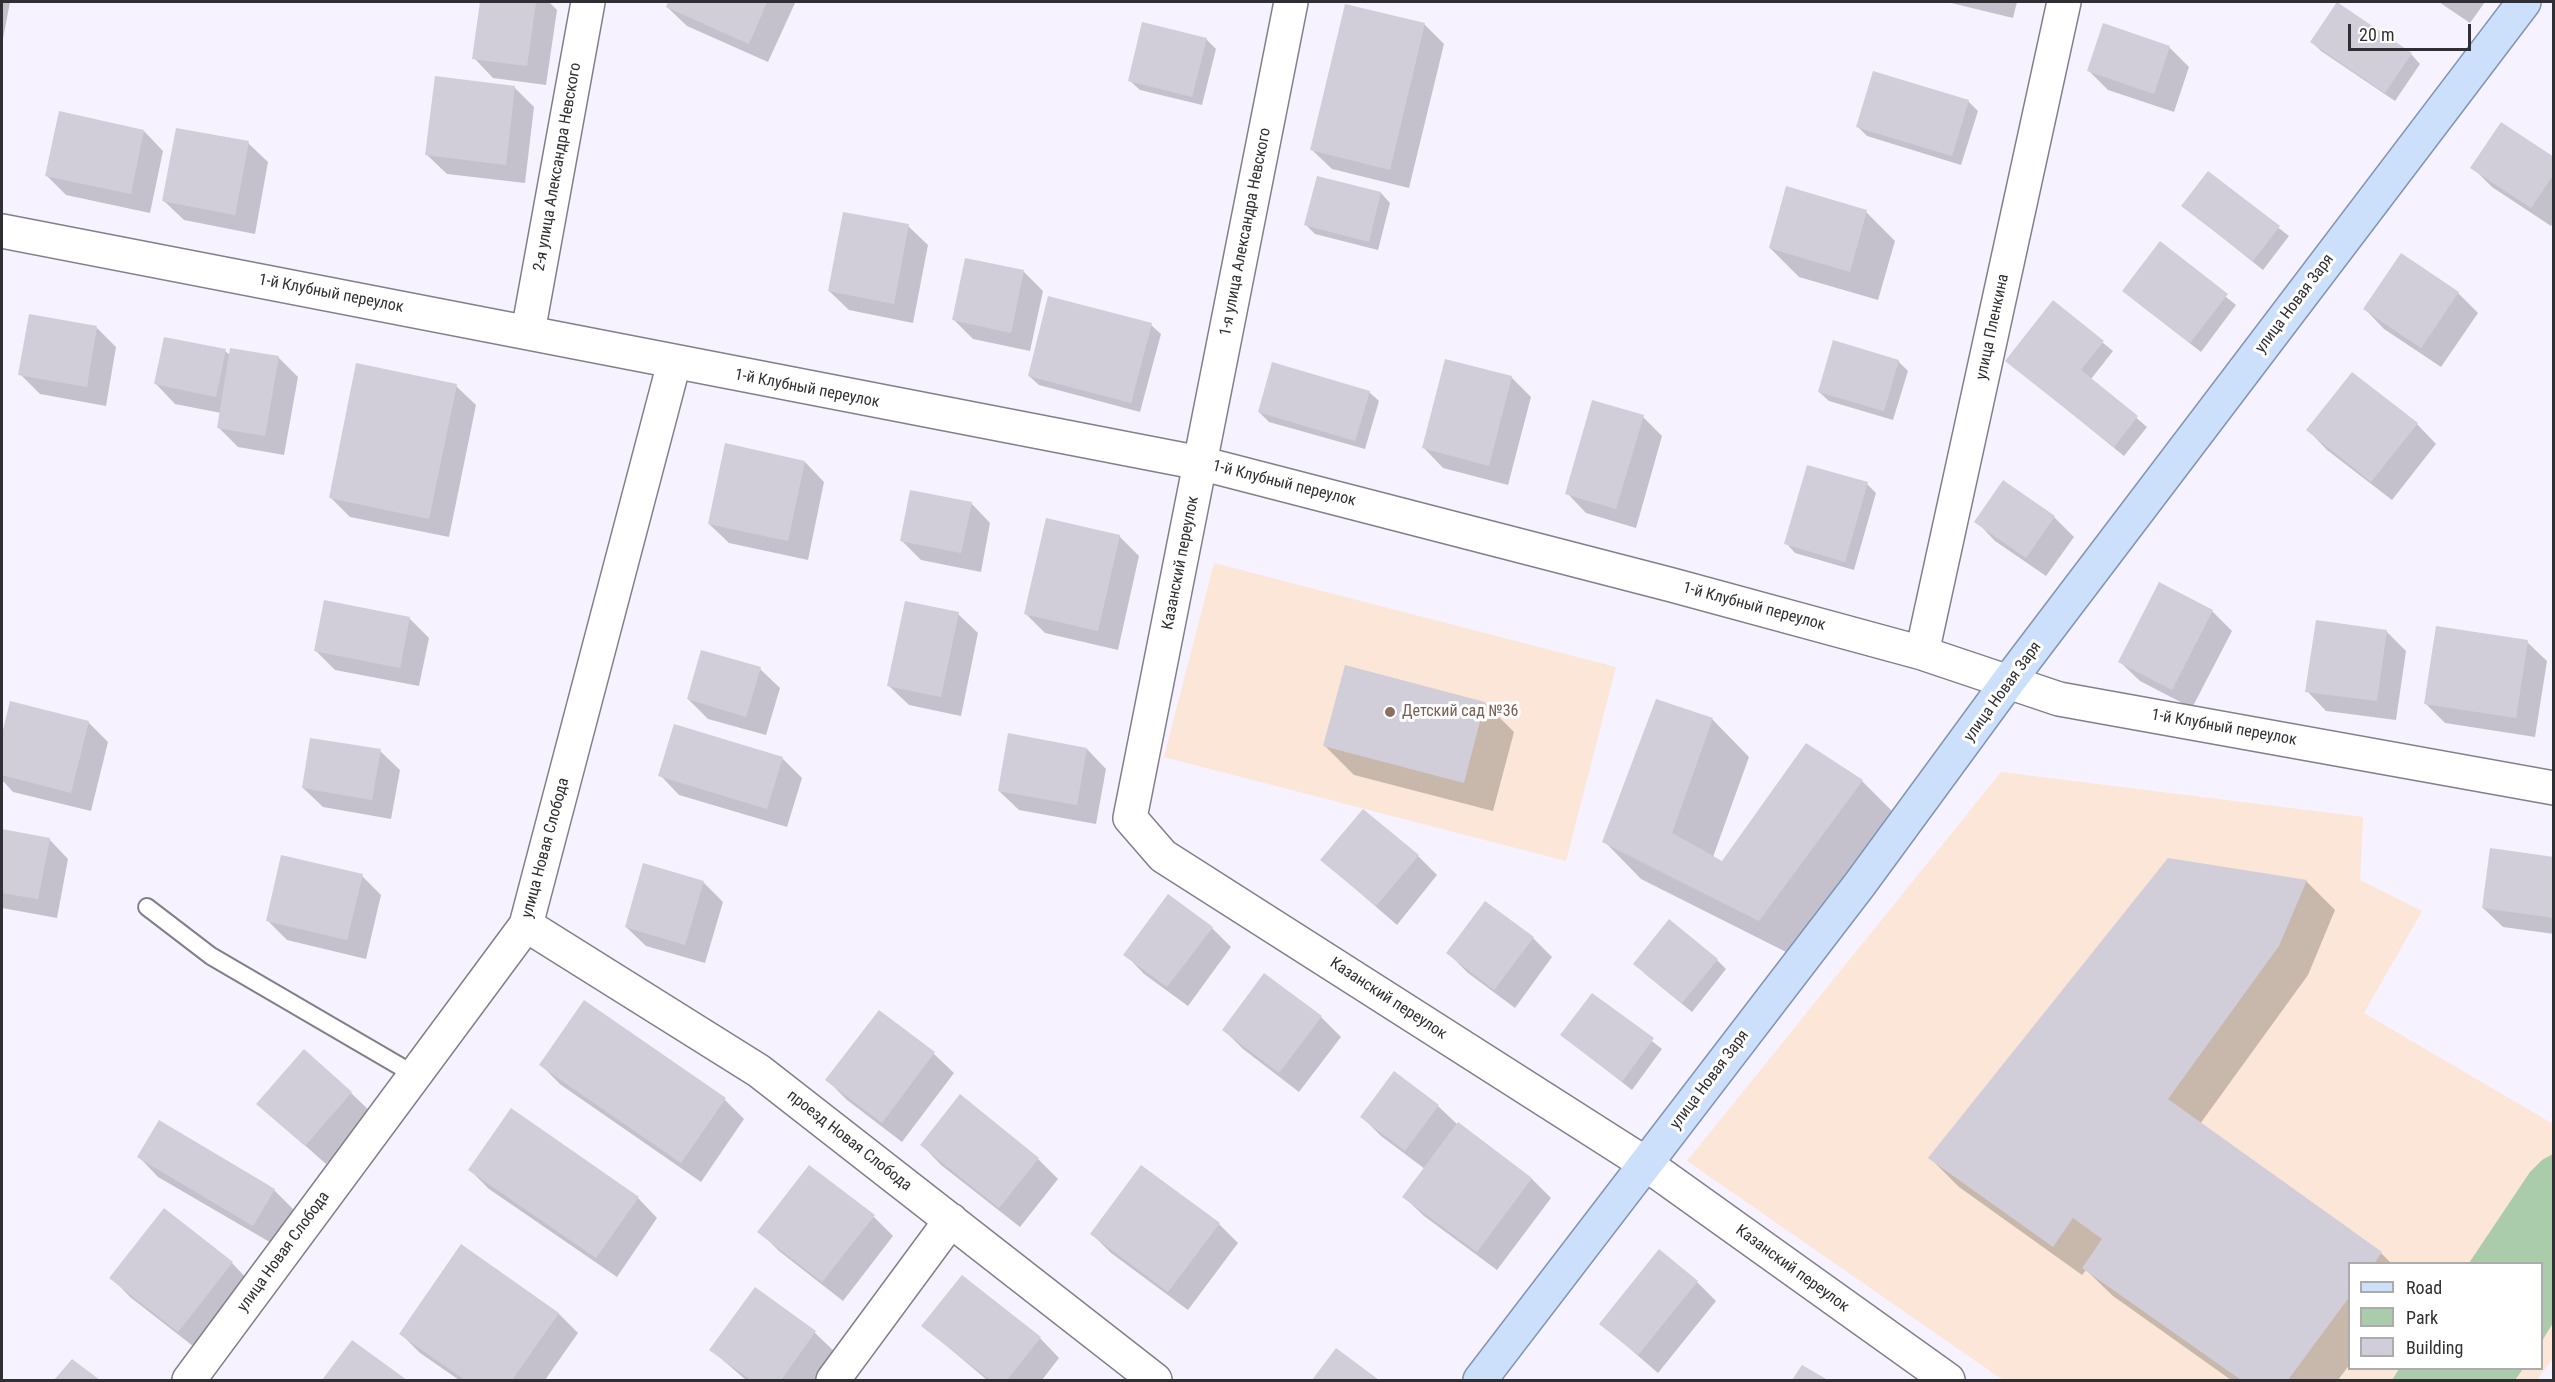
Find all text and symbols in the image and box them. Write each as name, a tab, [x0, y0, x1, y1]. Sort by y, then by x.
scale bar	[2351, 12, 2474, 50]
text: 20 m	[2359, 24, 2394, 45]
street label: 2-я улица Александра Невского	[530, 61, 586, 273]
street label: 1-я улица Александра Невского	[1216, 126, 1276, 338]
street label: улица Новая Заря	[2252, 251, 2338, 357]
street label: 1-й Клубный переулок	[257, 271, 405, 317]
street label: улица Пленкина	[1972, 272, 2014, 382]
street label: 1-й Клубный переулок	[733, 366, 881, 412]
street label: 1-й Клубный переулок	[1210, 457, 1358, 511]
street label: Казанский переулок	[1159, 495, 1203, 631]
street label: 1-й Клубный переулок	[1680, 579, 1828, 635]
street label: улица Новая Заря	[1960, 638, 2046, 746]
place label: Детский сад №36	[1402, 702, 1518, 722]
marker: Детский сад №36	[1383, 705, 1397, 719]
street label: 1-й Клубный переулок	[2150, 706, 2298, 750]
street label: улица Новая Слобода	[518, 776, 574, 920]
street label: Казанский переулок	[1326, 954, 1450, 1044]
street label: улица Новая Заря	[1667, 1027, 1753, 1133]
street label: проезд Новая Слобода	[783, 1086, 915, 1196]
street label: улица Новая Слобода	[234, 1188, 334, 1316]
street label: Казанский переулок	[1731, 1221, 1853, 1317]
legend	[2348, 1262, 2543, 1370]
text: Road	[2406, 1277, 2442, 1298]
text: Park	[2406, 1307, 2438, 1328]
text: Building	[2406, 1337, 2463, 1358]

